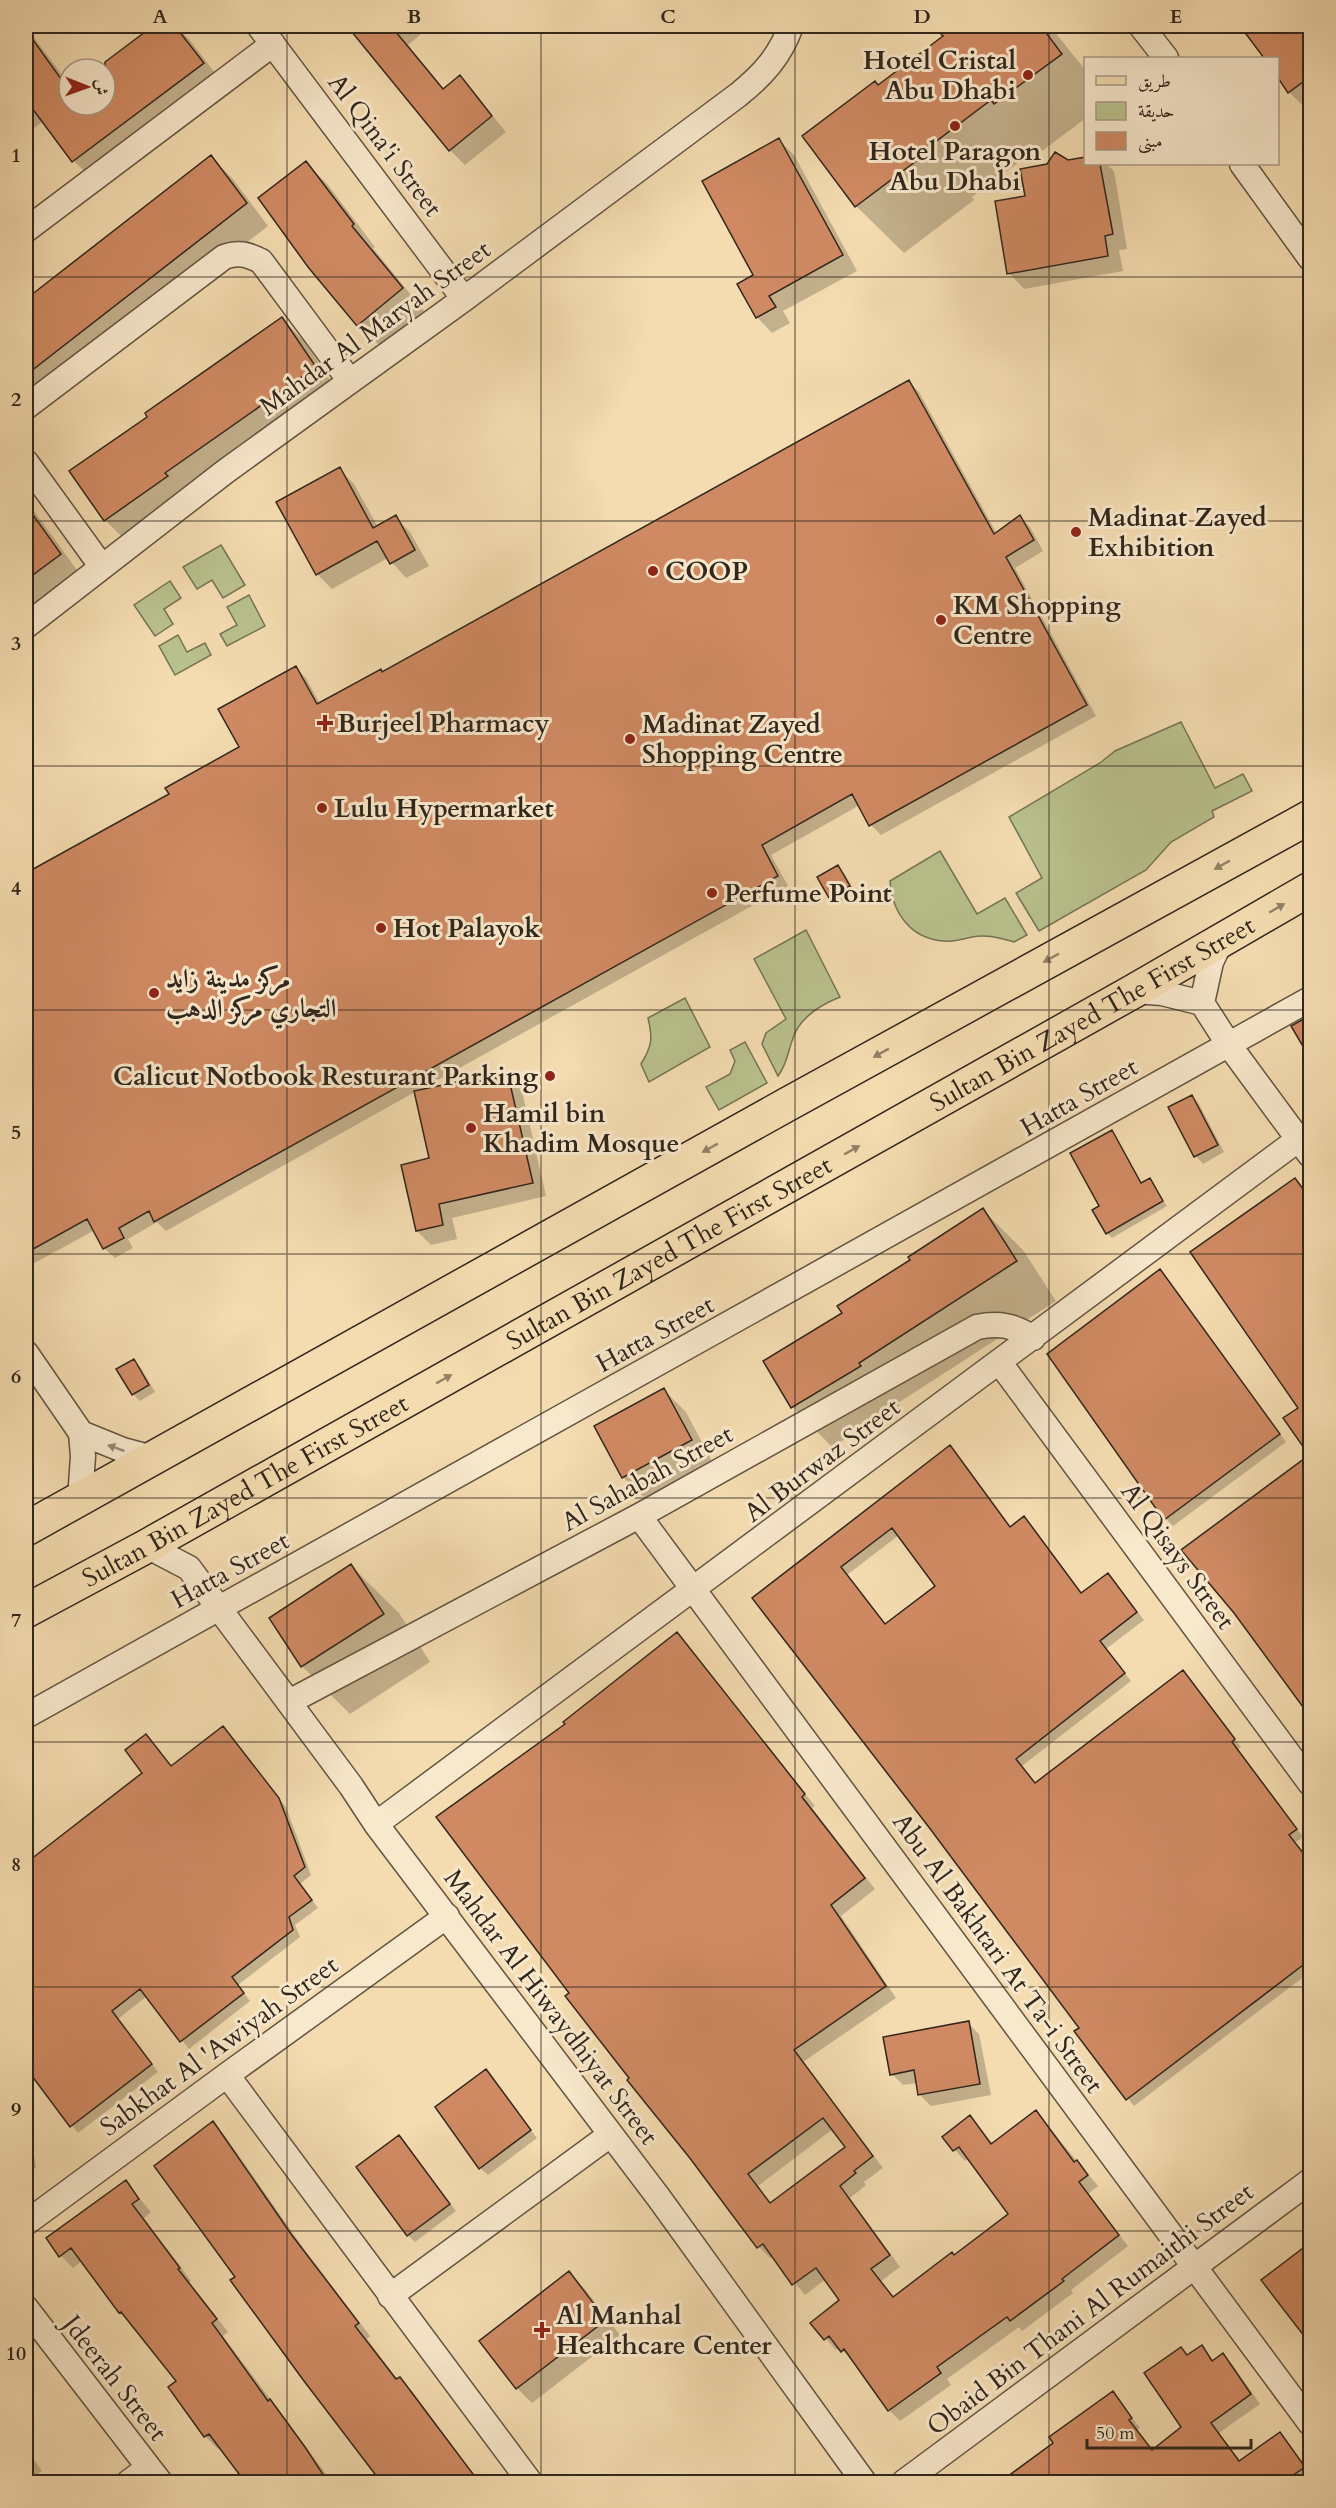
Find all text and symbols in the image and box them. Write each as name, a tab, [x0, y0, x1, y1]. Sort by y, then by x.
text: A	[152, 3, 168, 30]
text: B	[407, 3, 421, 30]
text: C	[660, 3, 676, 30]
text: D	[913, 3, 931, 30]
text: E	[1170, 3, 1182, 30]
place label: Hotel Cristal Abu Dhabi	[863, 43, 1016, 108]
north arrow	[57, 57, 117, 117]
legend	[1084, 57, 1279, 165]
street label: Al Qina'i Street	[320, 66, 450, 224]
marker: Hotel Cristal Abu Dhabi	[1021, 68, 1035, 82]
text: طريق	[1138, 69, 1171, 94]
text: ش	[90, 79, 112, 95]
text: حديقة	[1138, 99, 1174, 124]
marker: Hotel Paragon Abu Dhabi	[948, 119, 962, 133]
text: مبنى	[1138, 129, 1163, 154]
place label: Hotel Paragon Abu Dhabi	[869, 134, 1041, 199]
text: 1	[11, 142, 21, 169]
street label: Mahdar Al Maryah Street	[252, 232, 498, 424]
text: 2	[11, 386, 21, 413]
place label: Madinat Zayed Exhibition	[1088, 500, 1267, 565]
marker: Madinat Zayed Exhibition	[1069, 525, 1083, 539]
place label: COOP	[665, 554, 748, 589]
marker: COOP	[646, 564, 660, 578]
place label: KM Shopping Centre	[953, 588, 1121, 653]
marker: KM Shopping Centre	[934, 613, 948, 627]
text: 3	[11, 630, 21, 657]
place label: Burjeel Pharmacy	[337, 706, 550, 741]
place label: Madinat Zayed Shopping Centre	[642, 707, 843, 772]
marker: Burjeel Pharmacy	[318, 716, 332, 730]
marker: Madinat Zayed Shopping Centre	[623, 732, 637, 746]
place label: Lulu Hypermarket	[334, 791, 554, 826]
marker: Lulu Hypermarket	[315, 801, 329, 815]
one-way arrow	[1213, 860, 1230, 870]
text: 4	[11, 875, 21, 902]
place label: Perfume Point	[724, 876, 892, 911]
marker: Perfume Point	[705, 886, 719, 900]
one-way arrow	[1269, 903, 1285, 914]
street label: Sultan Bin Zayed The First Street	[923, 907, 1261, 1120]
place label: Hot Palayok	[393, 911, 541, 946]
marker: Hot Palayok	[374, 921, 388, 935]
one-way arrow	[1042, 953, 1059, 963]
place label: مركز مدينة زايد التجاري مركز الدهب	[166, 961, 336, 1030]
marker: مركز مدينة زايد التجاري مركز الدهب	[147, 986, 161, 1000]
one-way arrow	[872, 1048, 889, 1058]
street label: Hatta Street	[1014, 1049, 1144, 1145]
place label: Calicut Notbook Resturant Parking	[113, 1059, 538, 1094]
marker: Calicut Notbook Resturant Parking	[543, 1069, 557, 1083]
place label: Hamil bin Khadim Mosque	[483, 1096, 679, 1161]
text: 5	[11, 1119, 21, 1146]
marker: Hamil bin Khadim Mosque	[464, 1121, 478, 1135]
one-way arrow	[702, 1142, 718, 1153]
one-way arrow	[844, 1144, 860, 1155]
street label: Sultan Bin Zayed The First Street	[500, 1147, 838, 1358]
street label: Hatta Street	[590, 1287, 720, 1381]
text: 6	[11, 1363, 21, 1390]
one-way arrow	[436, 1374, 453, 1384]
street label: Sultan Bin Zayed The First Street	[76, 1385, 414, 1595]
street label: Al Burwaz Street	[737, 1390, 907, 1530]
street label: Al Sahabah Street	[555, 1416, 739, 1540]
one-way arrow	[107, 1442, 125, 1452]
street label: Al Qisays Street	[1113, 1475, 1243, 1637]
street label: Hatta Street	[165, 1523, 295, 1617]
text: 7	[11, 1607, 21, 1634]
street label: Abu Al Bakhtari At Ta-i Street	[884, 1806, 1112, 2100]
text: 8	[11, 1851, 21, 1878]
street label: Mahdar Al Hiwaydhiyat Street	[436, 1862, 666, 2152]
street label: Sabkhat Al 'Awiyah Street	[93, 1948, 345, 2144]
text: 9	[11, 2096, 21, 2123]
street label: Obaid Bin Thani Al Rumaithi Street	[920, 2175, 1260, 2443]
place label: Al Manhal Healthcare Center	[556, 2298, 772, 2363]
street label: Jdeerah Street	[52, 2305, 175, 2448]
marker: Al Manhal Healthcare Center	[533, 2321, 551, 2339]
text: 10	[6, 2340, 26, 2367]
scale bar	[1087, 2412, 1250, 2450]
text: 50 m	[1096, 2421, 1135, 2446]

